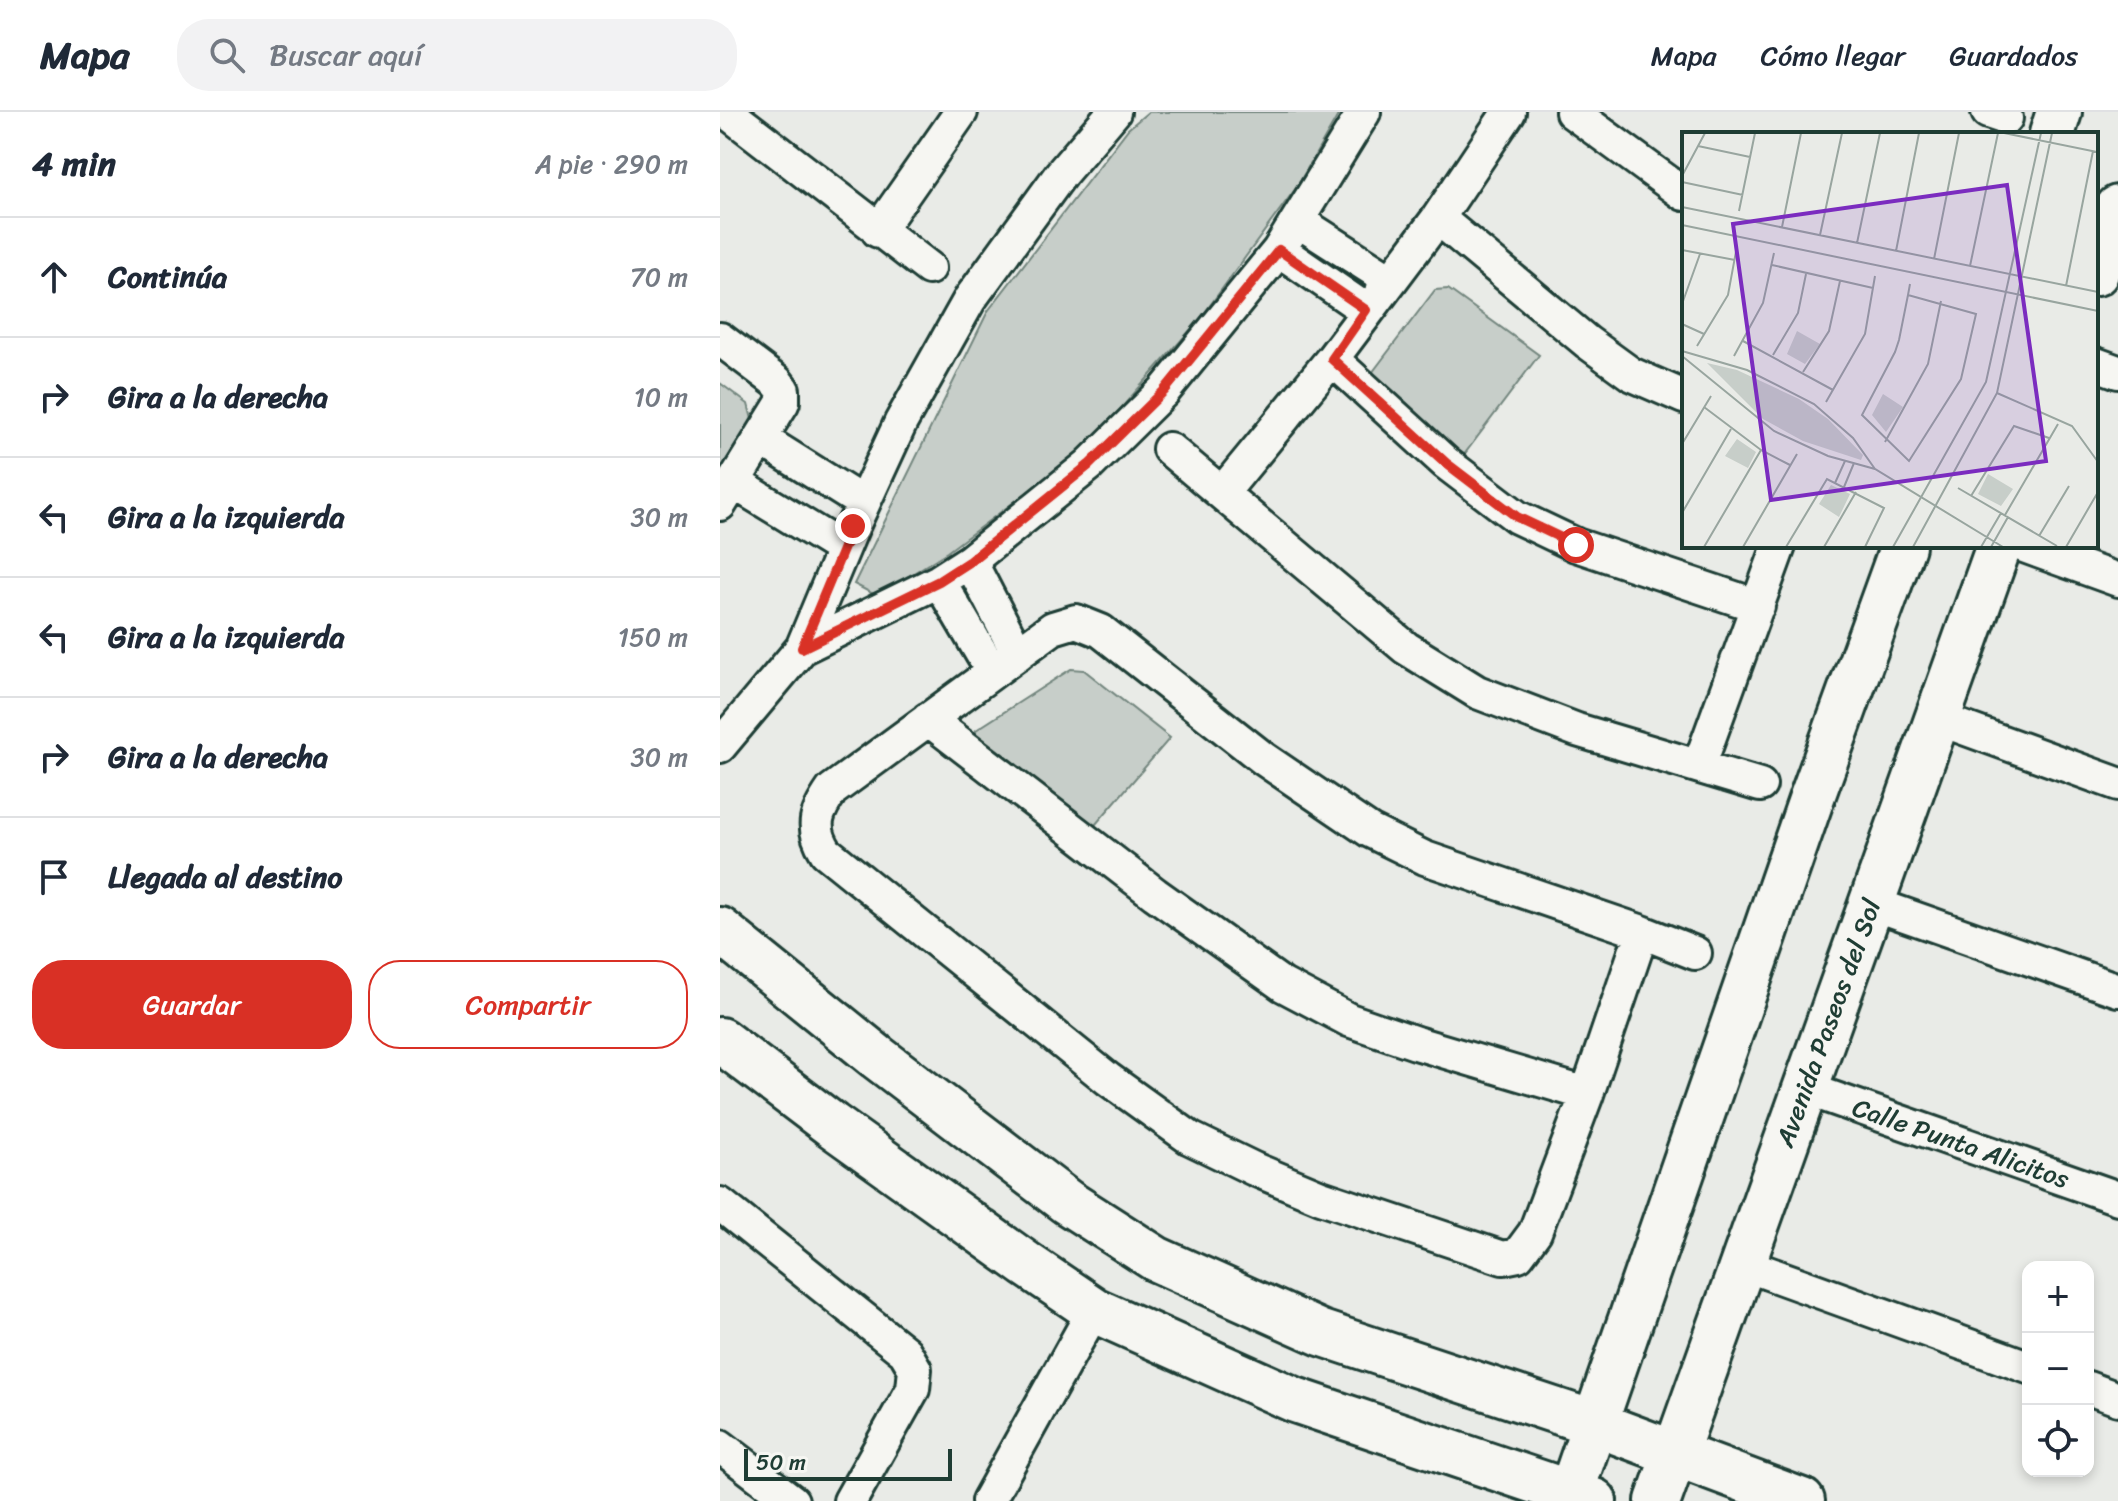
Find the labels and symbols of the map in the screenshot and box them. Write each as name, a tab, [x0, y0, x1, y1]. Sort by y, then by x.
inset map	[1682, 132, 2098, 548]
route end	[835, 508, 871, 544]
route start	[1558, 527, 1594, 563]
street label: Avenida Paseos del Sol	[1761, 892, 1894, 1155]
street label: Calle Punta Alicitos	[1846, 1084, 2076, 1202]
scale bar	[744, 1445, 952, 1481]

